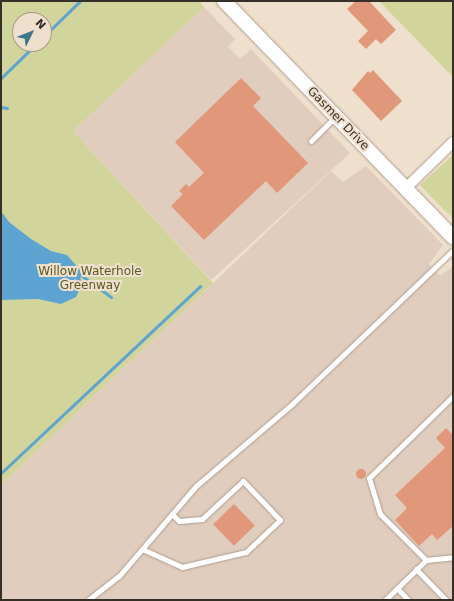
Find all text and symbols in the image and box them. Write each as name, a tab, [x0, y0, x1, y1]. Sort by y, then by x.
north arrow	[12, 12, 52, 52]
text: N	[33, 16, 48, 32]
street label: Gasmer Drive	[304, 84, 372, 154]
park label: Willow Waterhole Greenway	[38, 265, 142, 293]

